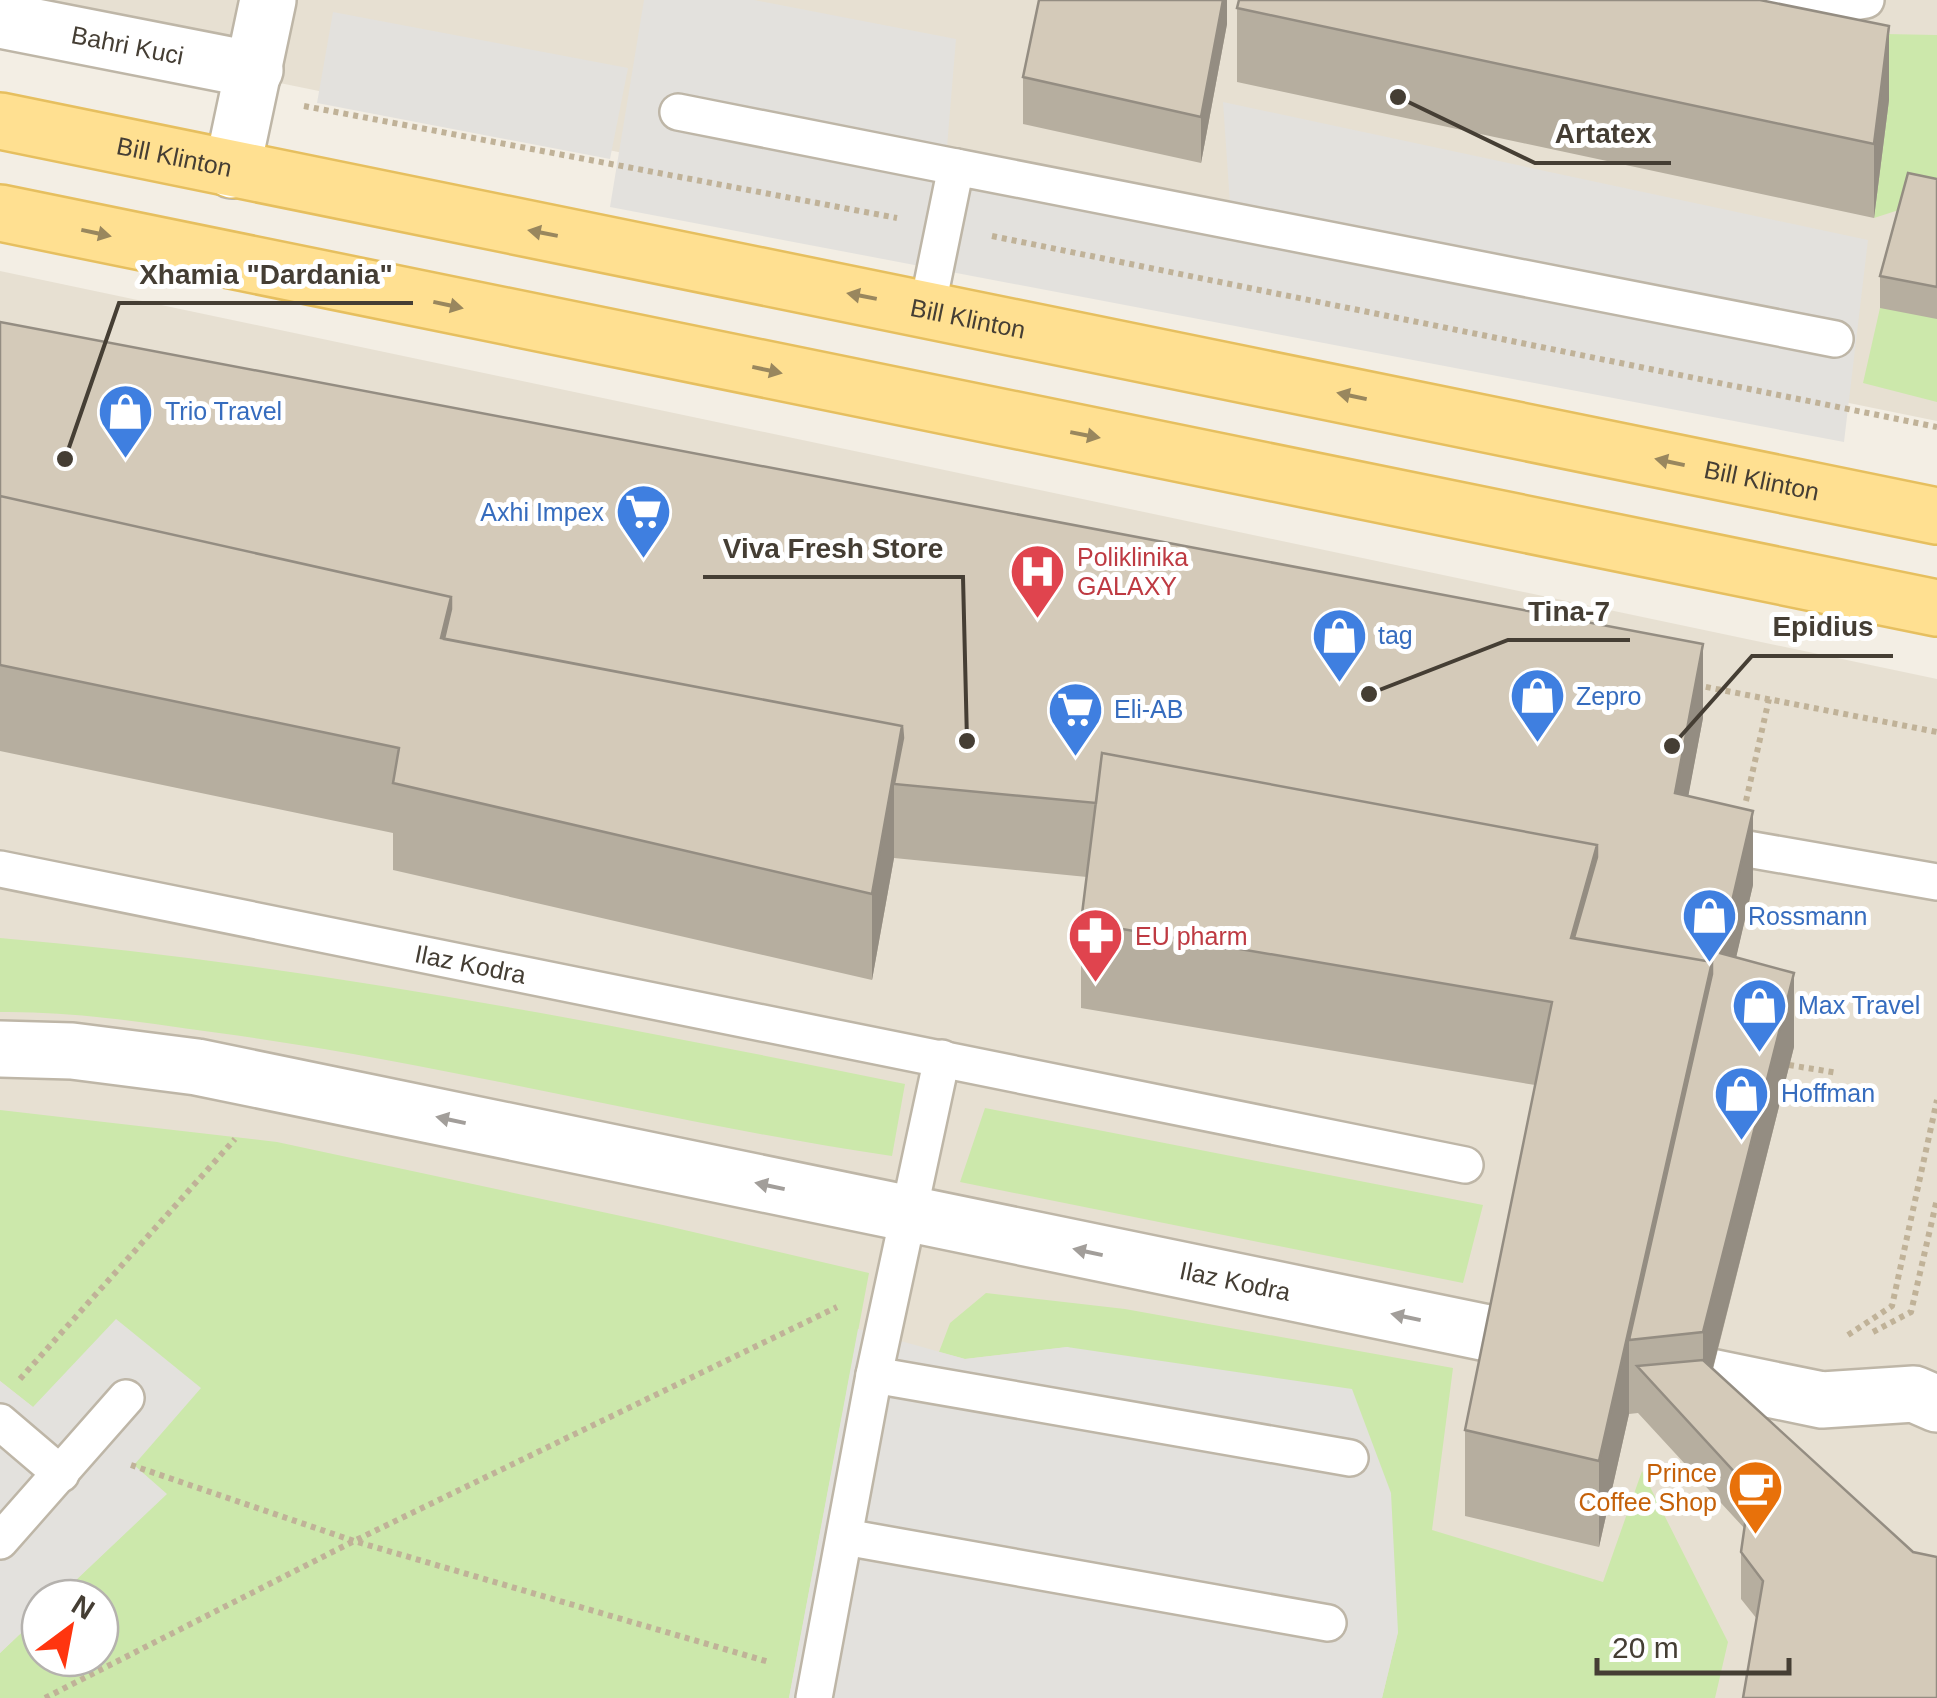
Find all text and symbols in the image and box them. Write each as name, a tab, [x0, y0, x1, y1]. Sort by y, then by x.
street label: Bahri Kuci	[69, 20, 186, 70]
callout: Artatex	[1535, 105, 1671, 163]
text: Artatex	[1555, 118, 1652, 149]
street label: Bill Klinton	[114, 131, 234, 182]
one-way arrow	[527, 224, 558, 240]
one-way arrow	[80, 225, 111, 241]
callout: Xhamia "Dardania"	[119, 245, 413, 303]
text: Xhamia "Dardania"	[139, 259, 393, 290]
one-way arrow	[846, 288, 877, 304]
street label: Bill Klinton	[908, 293, 1028, 344]
one-way arrow	[433, 298, 464, 314]
one-way arrow	[751, 363, 782, 379]
shop icon: Trio Travel	[96, 381, 156, 460]
one-way arrow	[1336, 388, 1367, 404]
place label: Trio Travel	[165, 397, 282, 425]
one-way arrow	[1070, 427, 1101, 443]
one-way arrow	[1654, 453, 1685, 469]
street label: Bill Klinton	[1702, 455, 1822, 506]
supermarket icon: Axhi Impex	[613, 482, 673, 561]
place label: Axhi Impex	[480, 498, 604, 526]
callout: Viva Fresh Store	[703, 519, 963, 577]
text: Viva Fresh Store	[723, 533, 943, 564]
hospital icon: Poliklinika GALAXY	[1008, 541, 1068, 620]
place label: Poliklinika GALAXY	[1077, 543, 1188, 600]
callout: Tina-7	[1508, 582, 1630, 640]
text: Tina-7	[1528, 596, 1610, 627]
callout: Epidius	[1752, 598, 1893, 656]
shop icon: tag	[1309, 605, 1369, 684]
text: Epidius	[1772, 611, 1874, 642]
place label: tag	[1378, 621, 1413, 649]
shop icon: Zepro	[1507, 666, 1567, 745]
supermarket icon: Eli-AB	[1045, 679, 1105, 758]
place label: Zepro	[1576, 682, 1641, 710]
place label: Eli-AB	[1114, 695, 1183, 723]
shop icon: Rossmann	[1679, 886, 1739, 965]
place label: Rossmann	[1748, 902, 1868, 930]
pharmacy icon: EU pharm	[1066, 906, 1126, 985]
place label: EU pharm	[1135, 922, 1248, 950]
street label: Ilaz Kodra	[413, 939, 529, 989]
shop icon: Max Travel	[1729, 975, 1789, 1054]
place label: Max Travel	[1798, 991, 1920, 1019]
shop icon: Hoffman	[1712, 1063, 1772, 1142]
place label: Hoffman	[1781, 1079, 1875, 1107]
one-way arrow	[435, 1112, 466, 1128]
one-way arrow	[754, 1177, 785, 1193]
one-way arrow	[1072, 1243, 1103, 1259]
street label: Ilaz Kodra	[1177, 1256, 1293, 1306]
one-way arrow	[1391, 1308, 1422, 1324]
cafe icon: Prince Coffee Shop	[1726, 1457, 1786, 1536]
place label: Prince Coffee Shop	[1578, 1459, 1717, 1516]
north arrow	[20, 1578, 120, 1678]
text: N	[66, 1589, 100, 1626]
scale bar	[1597, 1613, 1790, 1675]
text: 20 m	[1612, 1631, 1679, 1664]

